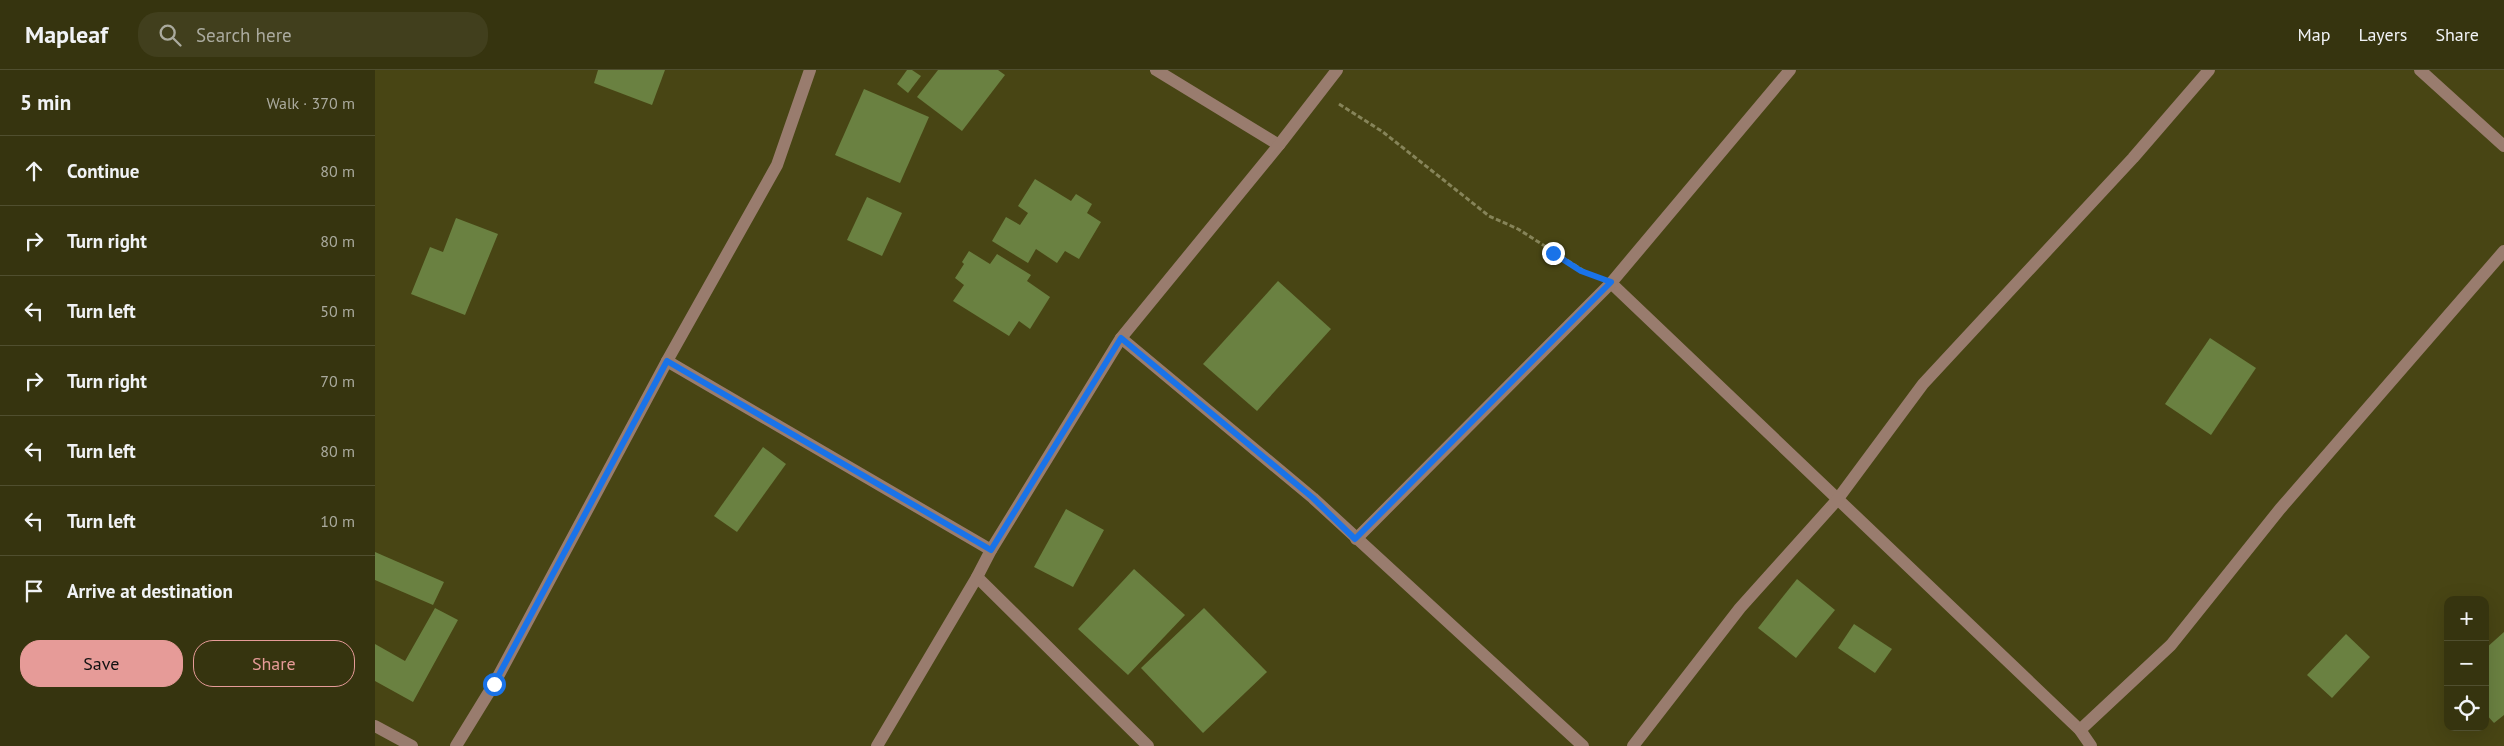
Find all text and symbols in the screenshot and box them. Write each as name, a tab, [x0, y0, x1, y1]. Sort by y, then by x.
search box	[138, 12, 488, 57]
text: Mapleaf	[25, 19, 108, 50]
icon: search	[156, 21, 184, 49]
text: Search here	[196, 23, 292, 47]
text: Map	[2298, 23, 2330, 46]
text: Layers	[2358, 23, 2407, 46]
text: Share	[2435, 23, 2479, 46]
text: 5 min	[20, 89, 71, 116]
text: Walk · 370 m	[266, 93, 355, 113]
icon: ahead	[20, 157, 48, 185]
text: Continue	[67, 159, 139, 183]
text: 80 m	[320, 161, 355, 181]
icon: right	[20, 227, 48, 255]
text: Turn right	[67, 229, 147, 253]
text: 80 m	[320, 231, 355, 251]
route end	[1542, 242, 1565, 265]
icon: left	[20, 297, 48, 325]
text: Turn left	[67, 299, 136, 323]
text: 50 m	[320, 301, 355, 321]
icon: right	[20, 367, 48, 395]
text: Turn right	[67, 369, 147, 393]
text: 70 m	[320, 371, 355, 391]
icon: left	[20, 437, 48, 465]
text: Turn left	[67, 439, 136, 463]
text: 80 m	[320, 441, 355, 461]
icon: left	[20, 507, 48, 535]
text: Turn left	[67, 509, 136, 533]
text: 10 m	[320, 511, 355, 531]
icon: arrive	[20, 577, 48, 605]
text: Arrive at destination	[67, 579, 233, 603]
map controls	[2444, 596, 2489, 731]
button: +	[2444, 596, 2489, 641]
button: Save	[20, 640, 183, 687]
button: Share	[193, 640, 355, 687]
button: −	[2444, 641, 2489, 686]
route start	[483, 673, 506, 696]
button: locate	[2444, 686, 2489, 731]

